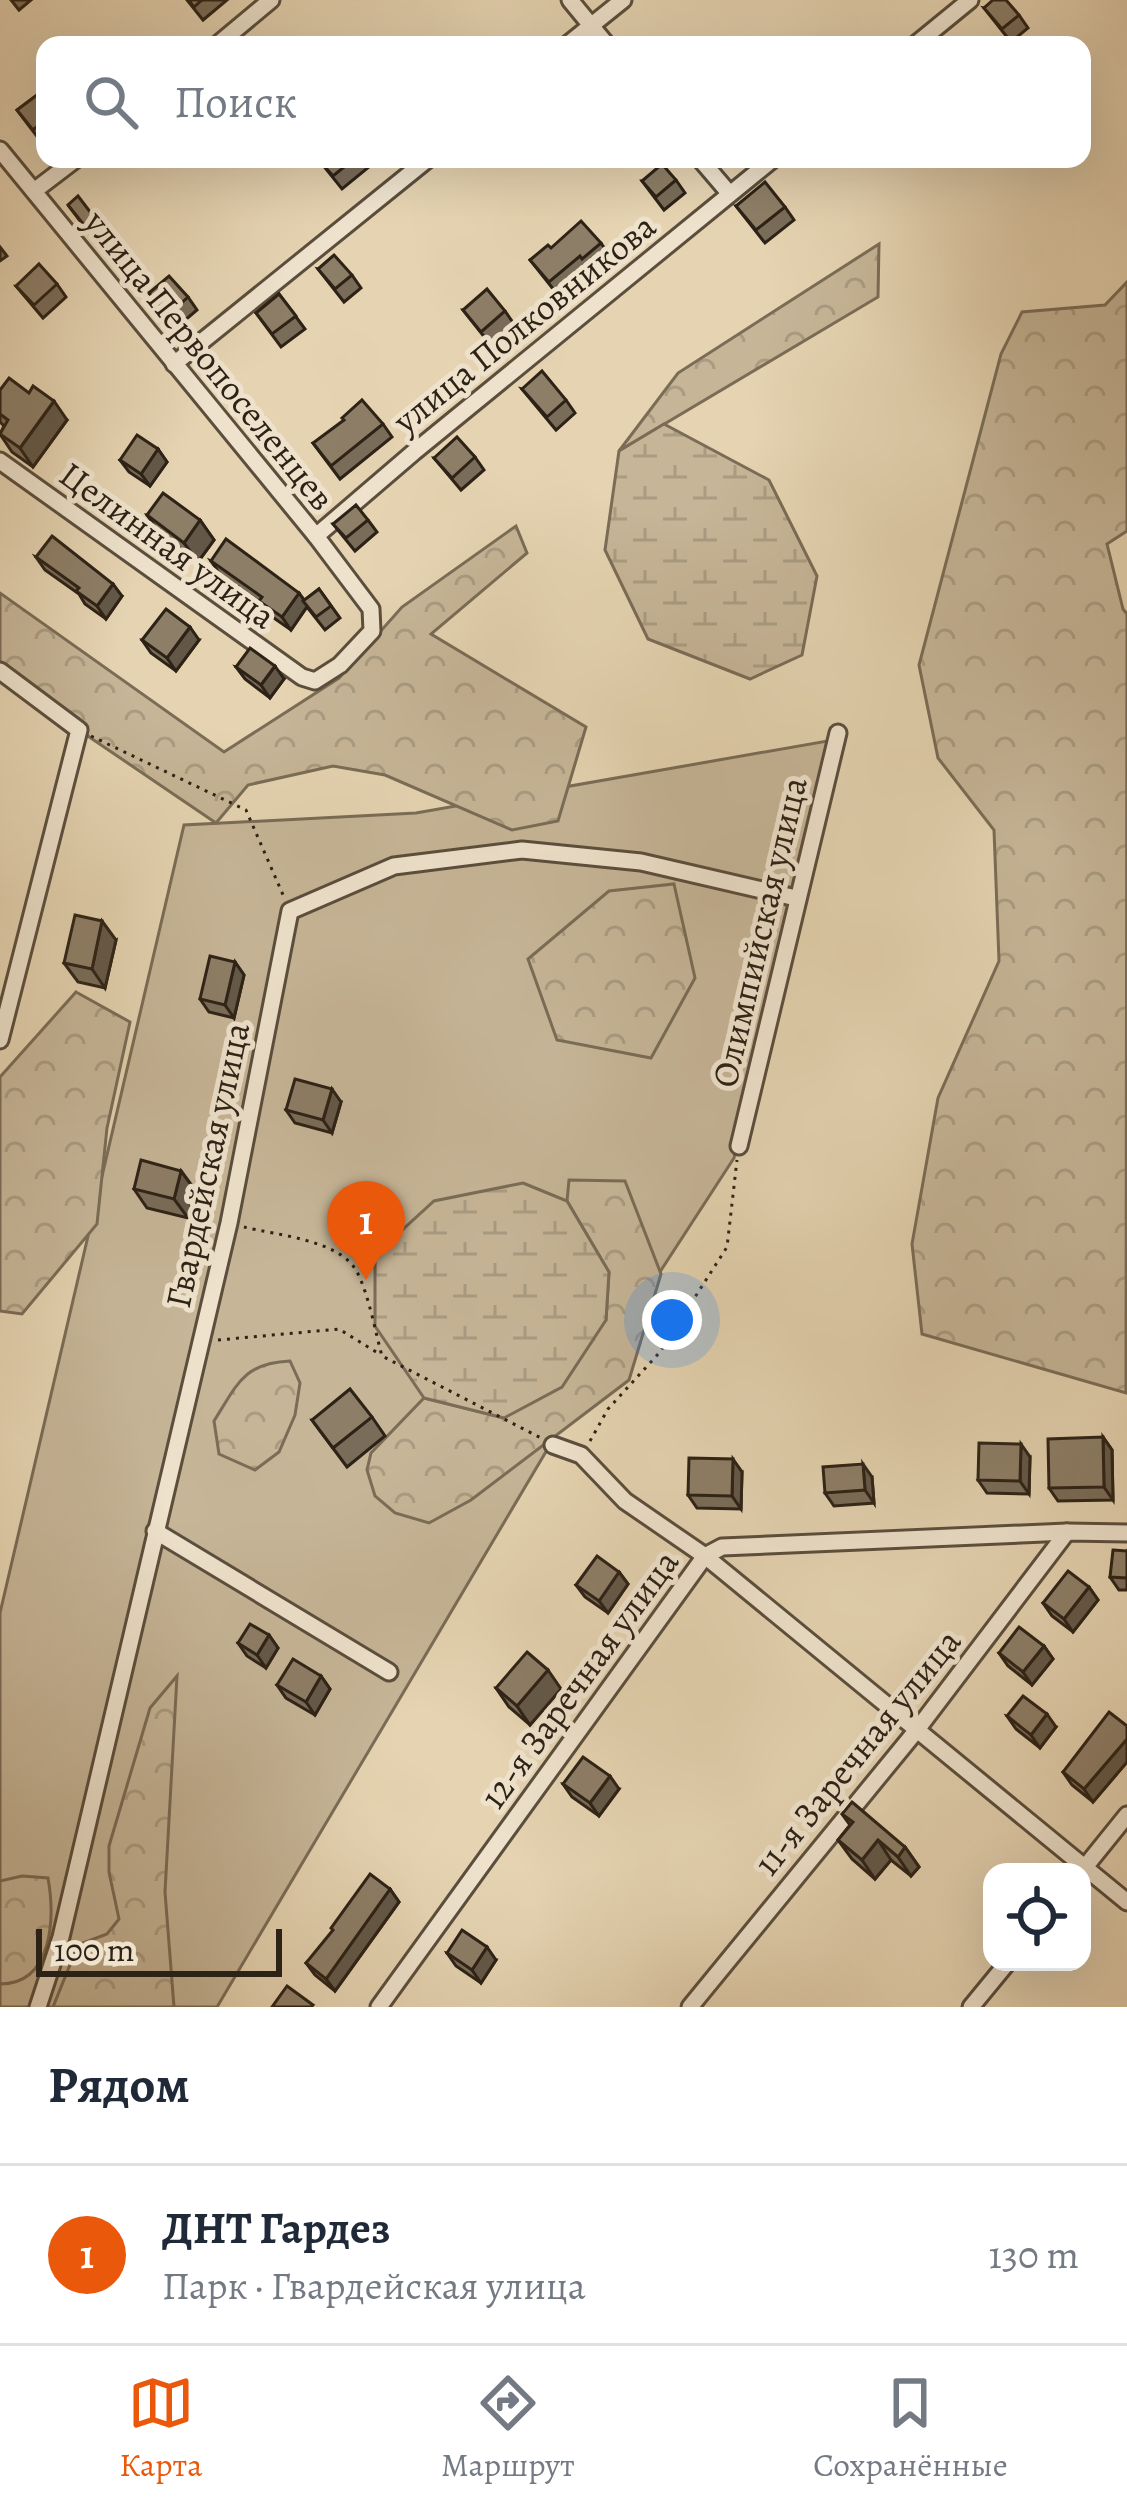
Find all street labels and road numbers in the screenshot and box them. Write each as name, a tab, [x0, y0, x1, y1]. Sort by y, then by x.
street label: улица Первопоселенцев	[73, 199, 347, 521]
street label: улица Полковникова	[381, 201, 666, 445]
street label: Целинная улица	[50, 450, 286, 640]
street label: Олимпийская улица	[699, 772, 819, 1092]
street label: Гвардейская улица	[153, 1017, 261, 1312]
street label: 12-я Заречная улица	[468, 1539, 690, 1818]
street label: 11-я Заречная улица	[742, 1618, 972, 1886]

